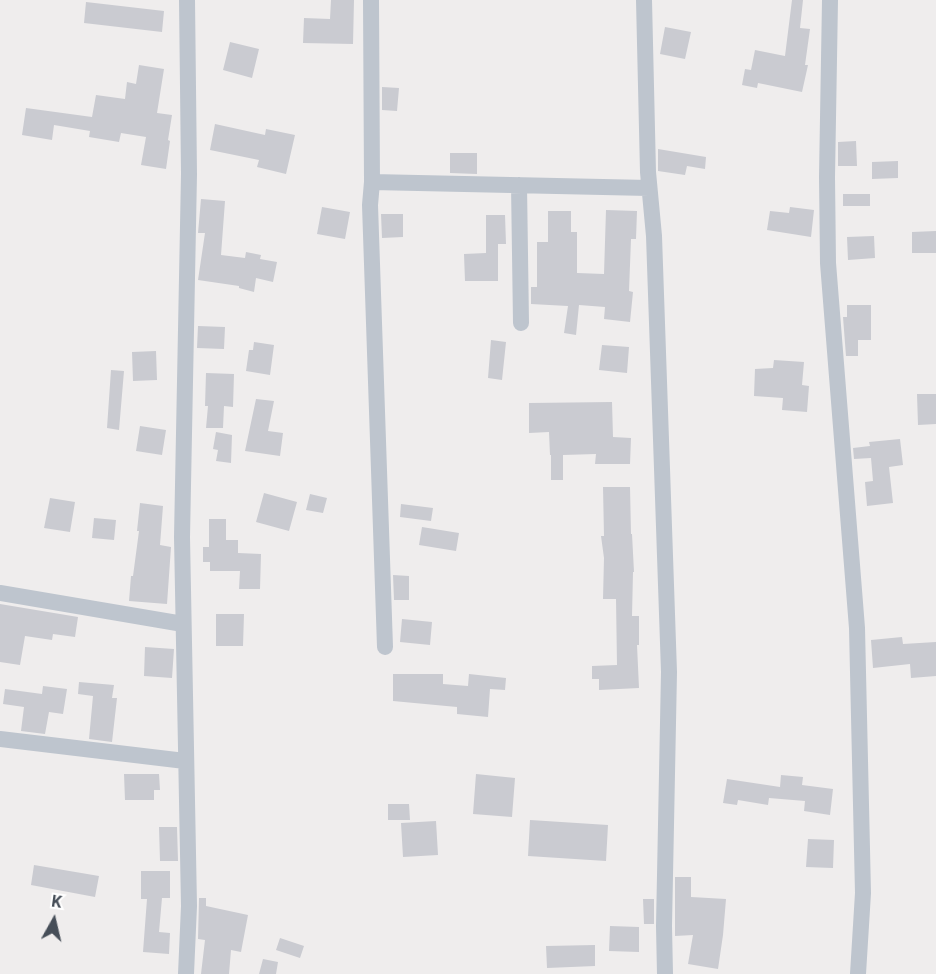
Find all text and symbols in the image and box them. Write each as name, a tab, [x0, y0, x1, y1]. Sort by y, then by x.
north arrow	[24, 890, 84, 950]
text: K	[50, 892, 63, 912]

